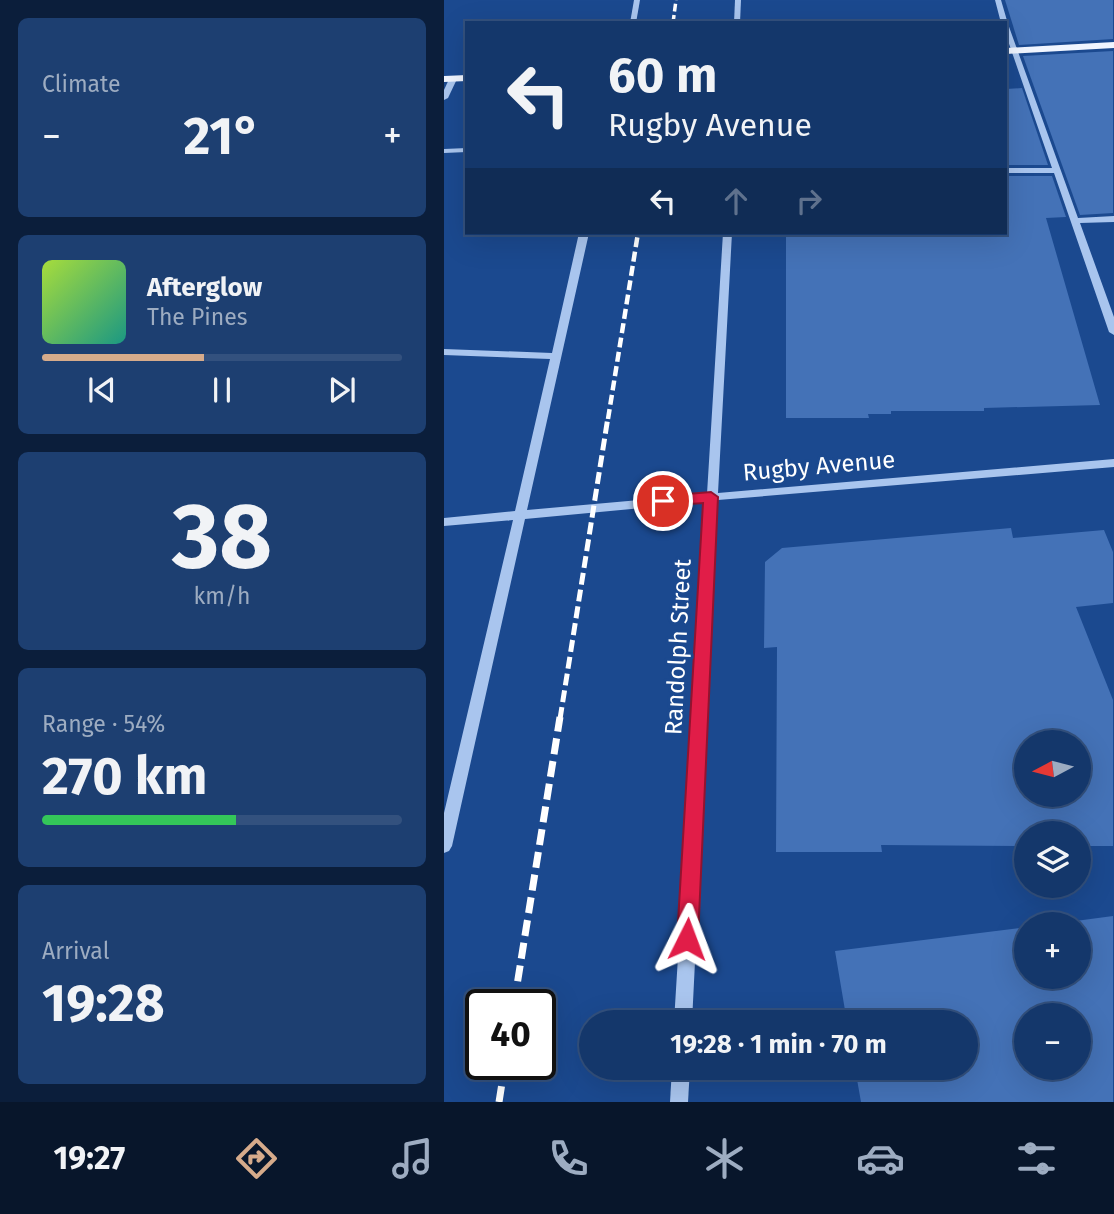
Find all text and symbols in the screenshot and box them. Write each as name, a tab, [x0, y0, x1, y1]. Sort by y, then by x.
text: 60 m	[608, 46, 717, 105]
icon: left	[493, 49, 584, 140]
text: Climate	[42, 70, 121, 98]
text: 21°	[184, 105, 261, 168]
text: Rugby Avenue	[608, 106, 812, 144]
text: −	[42, 113, 61, 159]
text: +	[383, 113, 402, 159]
icon: left	[644, 182, 682, 220]
icon: ahead	[717, 182, 755, 220]
icon: right	[790, 182, 828, 220]
text: Afterglow	[147, 272, 262, 303]
text: The Pines	[147, 303, 248, 331]
icon: previous	[83, 371, 121, 409]
icon: pause	[203, 371, 241, 409]
icon: next	[323, 371, 361, 409]
street label: Rugby Avenue	[742, 445, 896, 487]
pin	[633, 471, 693, 531]
text: 38	[172, 482, 272, 591]
icon: arrive	[644, 482, 682, 520]
street label: Randolph Street	[659, 558, 697, 736]
text: km/h	[194, 582, 250, 610]
text: Range · 54%	[42, 710, 165, 738]
north arrow	[1014, 730, 1092, 807]
map controls	[1014, 730, 1091, 1080]
text: 270 km	[42, 745, 208, 808]
button: layers	[1014, 821, 1091, 898]
position arrow	[650, 902, 724, 976]
button: +	[1014, 912, 1091, 989]
text: Arrival	[42, 937, 109, 965]
text: 19:28	[42, 972, 165, 1035]
speed limit sign: 40	[465, 989, 556, 1080]
button: −	[1014, 1003, 1091, 1080]
text: 19:28 · 1 min · 70 m	[670, 1029, 887, 1060]
icon: directions	[232, 1134, 281, 1183]
icon: music	[388, 1134, 437, 1183]
icon: phone	[544, 1134, 593, 1183]
icon: climate	[700, 1134, 749, 1183]
icon: car	[856, 1134, 905, 1183]
icon: filters	[1012, 1134, 1061, 1183]
text: 19:27	[53, 1139, 125, 1177]

